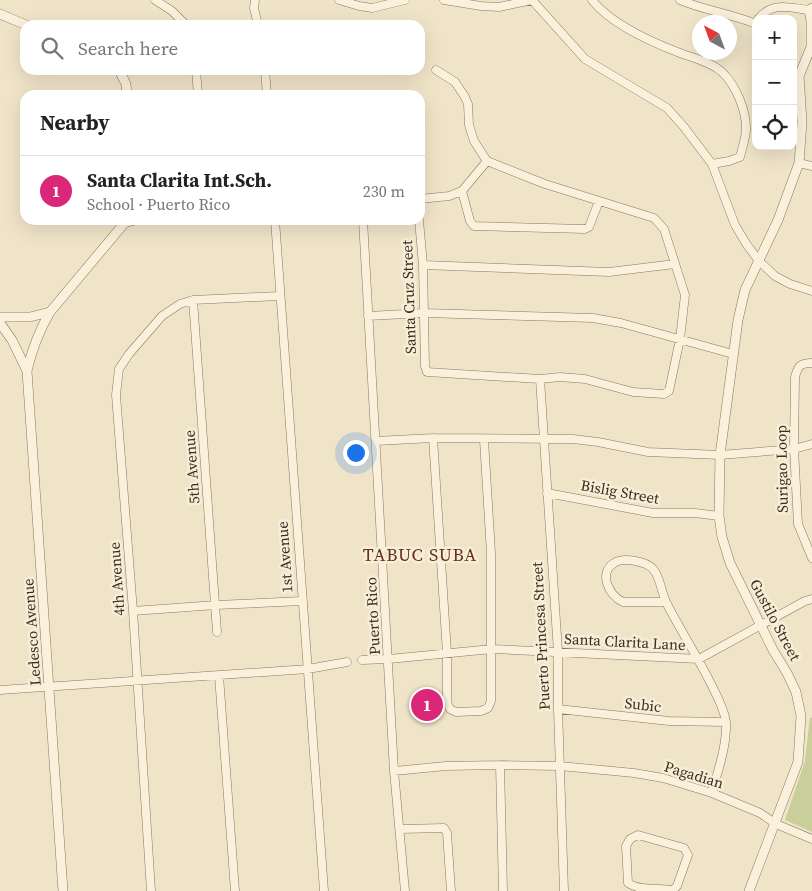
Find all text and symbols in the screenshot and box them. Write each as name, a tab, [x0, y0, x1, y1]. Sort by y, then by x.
north arrow	[692, 15, 737, 60]
map controls	[752, 15, 797, 150]
button: +	[752, 15, 797, 60]
search box	[20, 20, 425, 75]
icon: search	[38, 34, 66, 62]
text: Search here	[78, 35, 178, 61]
button: −	[752, 60, 797, 105]
button: locate	[752, 105, 797, 150]
text: Nearby	[40, 108, 110, 137]
text: Santa Clarita Int.Sch.	[87, 167, 272, 193]
text: 1	[52, 180, 60, 202]
text: 230 m	[363, 180, 405, 202]
text: School · Puerto Rico	[87, 193, 230, 215]
street label: Santa Cruz Street	[396, 240, 421, 354]
street label: Surigao Loop	[770, 425, 793, 513]
street label: 5th Avenue	[178, 429, 205, 505]
your location	[343, 440, 369, 466]
street label: Bislig Street	[579, 474, 661, 509]
street label: 1st Avenue	[272, 520, 297, 594]
street label: 4th Avenue	[103, 541, 130, 617]
district label: TABUC SUBA	[363, 542, 477, 567]
street label: Puerto Princesa Street	[526, 561, 555, 711]
street label: Gustilo Street	[745, 575, 806, 664]
street label: Puerto Rico	[360, 576, 385, 656]
street label: Ledesco Avenue	[17, 577, 46, 686]
street label: Santa Clarita Lane	[564, 628, 687, 655]
pin: 1	[411, 686, 443, 724]
street label: Subic	[624, 692, 662, 717]
street label: Pagadian	[662, 756, 726, 793]

